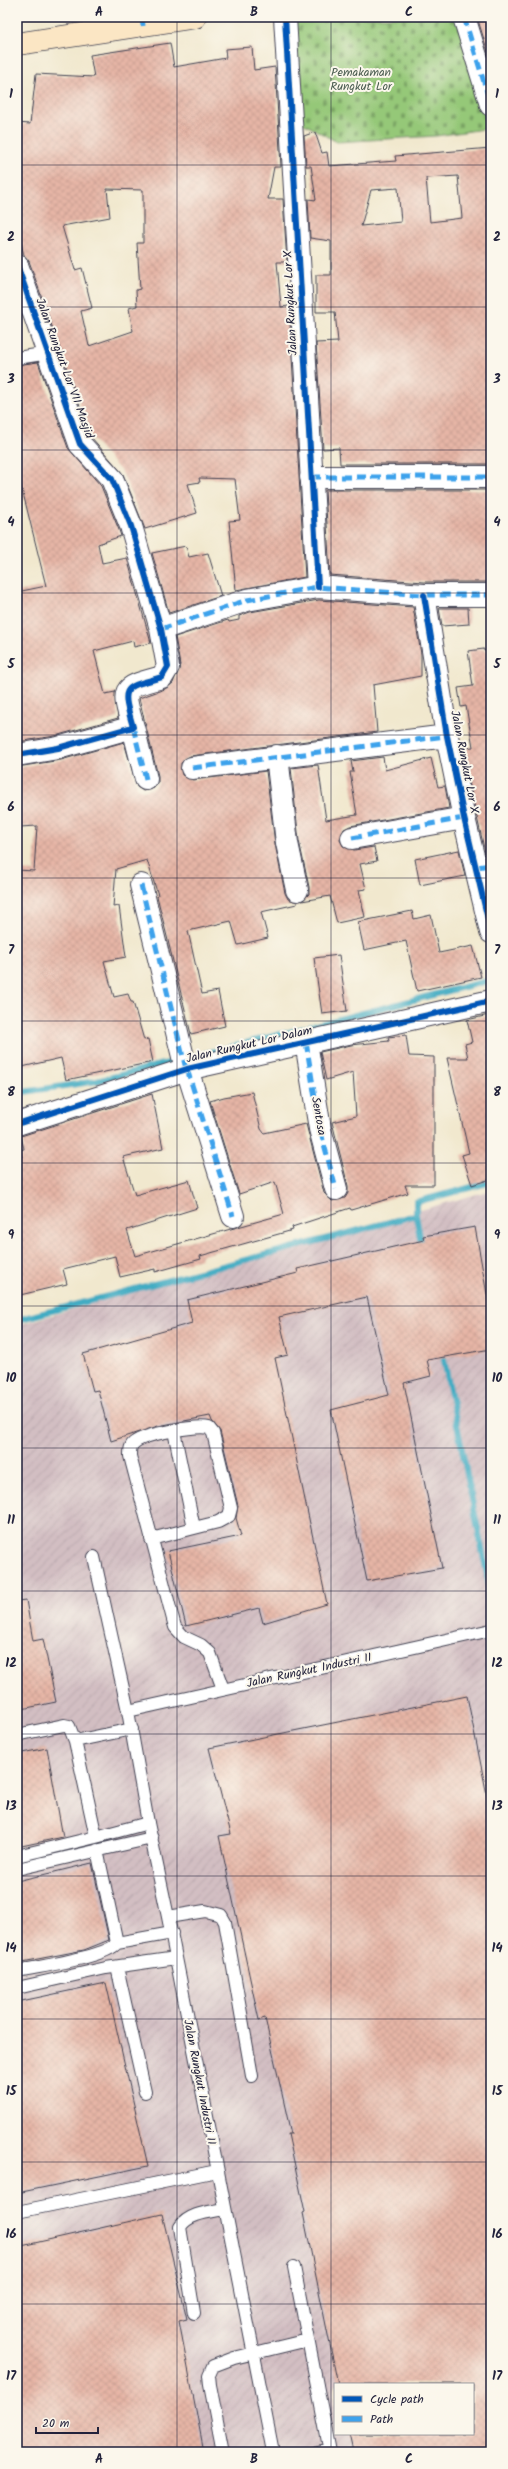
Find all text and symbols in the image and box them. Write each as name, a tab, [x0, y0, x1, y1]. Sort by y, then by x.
text: A	[95, 2, 103, 23]
text: B	[250, 2, 258, 23]
text: C	[405, 2, 413, 23]
park label: Pemakaman Rungkut Lor	[330, 63, 393, 96]
text: 1	[9, 84, 13, 105]
text: 1	[495, 84, 499, 105]
text: 2	[7, 227, 15, 248]
text: 2	[493, 227, 501, 248]
street label: Jalan Rungkut Lor X	[278, 250, 303, 356]
street label: Jalan Rungkut Lor VII Masjid	[30, 295, 99, 442]
text: 3	[6, 369, 15, 390]
text: 3	[492, 369, 501, 390]
text: 4	[7, 512, 15, 533]
text: 4	[493, 512, 501, 533]
text: 5	[7, 654, 16, 675]
text: 5	[493, 654, 502, 675]
street label: Jalan Rungkut Lor X	[445, 709, 484, 816]
text: 6	[7, 797, 15, 818]
text: 6	[493, 797, 501, 818]
text: 7	[8, 940, 15, 961]
text: 7	[494, 940, 501, 961]
street label: Jalan Rungkut Lor Dalam	[184, 1021, 315, 1068]
text: 8	[7, 1082, 15, 1103]
text: 8	[493, 1082, 501, 1103]
street label: Sentosa	[306, 1095, 331, 1137]
text: 9	[8, 1225, 15, 1246]
text: 9	[494, 1225, 501, 1246]
text: 10	[6, 1368, 17, 1389]
text: 10	[492, 1368, 503, 1389]
text: 11	[7, 1510, 15, 1531]
text: 11	[493, 1510, 501, 1531]
street label: Jalan Rungkut Industri II	[245, 1648, 374, 1693]
text: 12	[5, 1653, 17, 1674]
text: 12	[491, 1653, 503, 1674]
text: 13	[5, 1796, 17, 1817]
text: 13	[491, 1796, 503, 1817]
text: 14	[5, 1938, 17, 1959]
text: 14	[491, 1938, 503, 1959]
street label: Jalan Rungkut Industri II	[178, 2018, 221, 2147]
text: 15	[6, 2081, 18, 2102]
text: 15	[492, 2081, 504, 2102]
text: 16	[6, 2224, 16, 2245]
text: 16	[492, 2224, 502, 2245]
text: 17	[6, 2366, 17, 2387]
text: 17	[492, 2366, 503, 2387]
legend	[334, 2383, 474, 2435]
text: Cycle path	[370, 2390, 424, 2409]
scale bar	[36, 2409, 98, 2435]
text: Path	[370, 2410, 393, 2429]
text: 20 m	[42, 2414, 70, 2433]
text: A	[95, 2449, 103, 2469]
text: B	[250, 2449, 258, 2469]
text: C	[405, 2449, 413, 2469]

